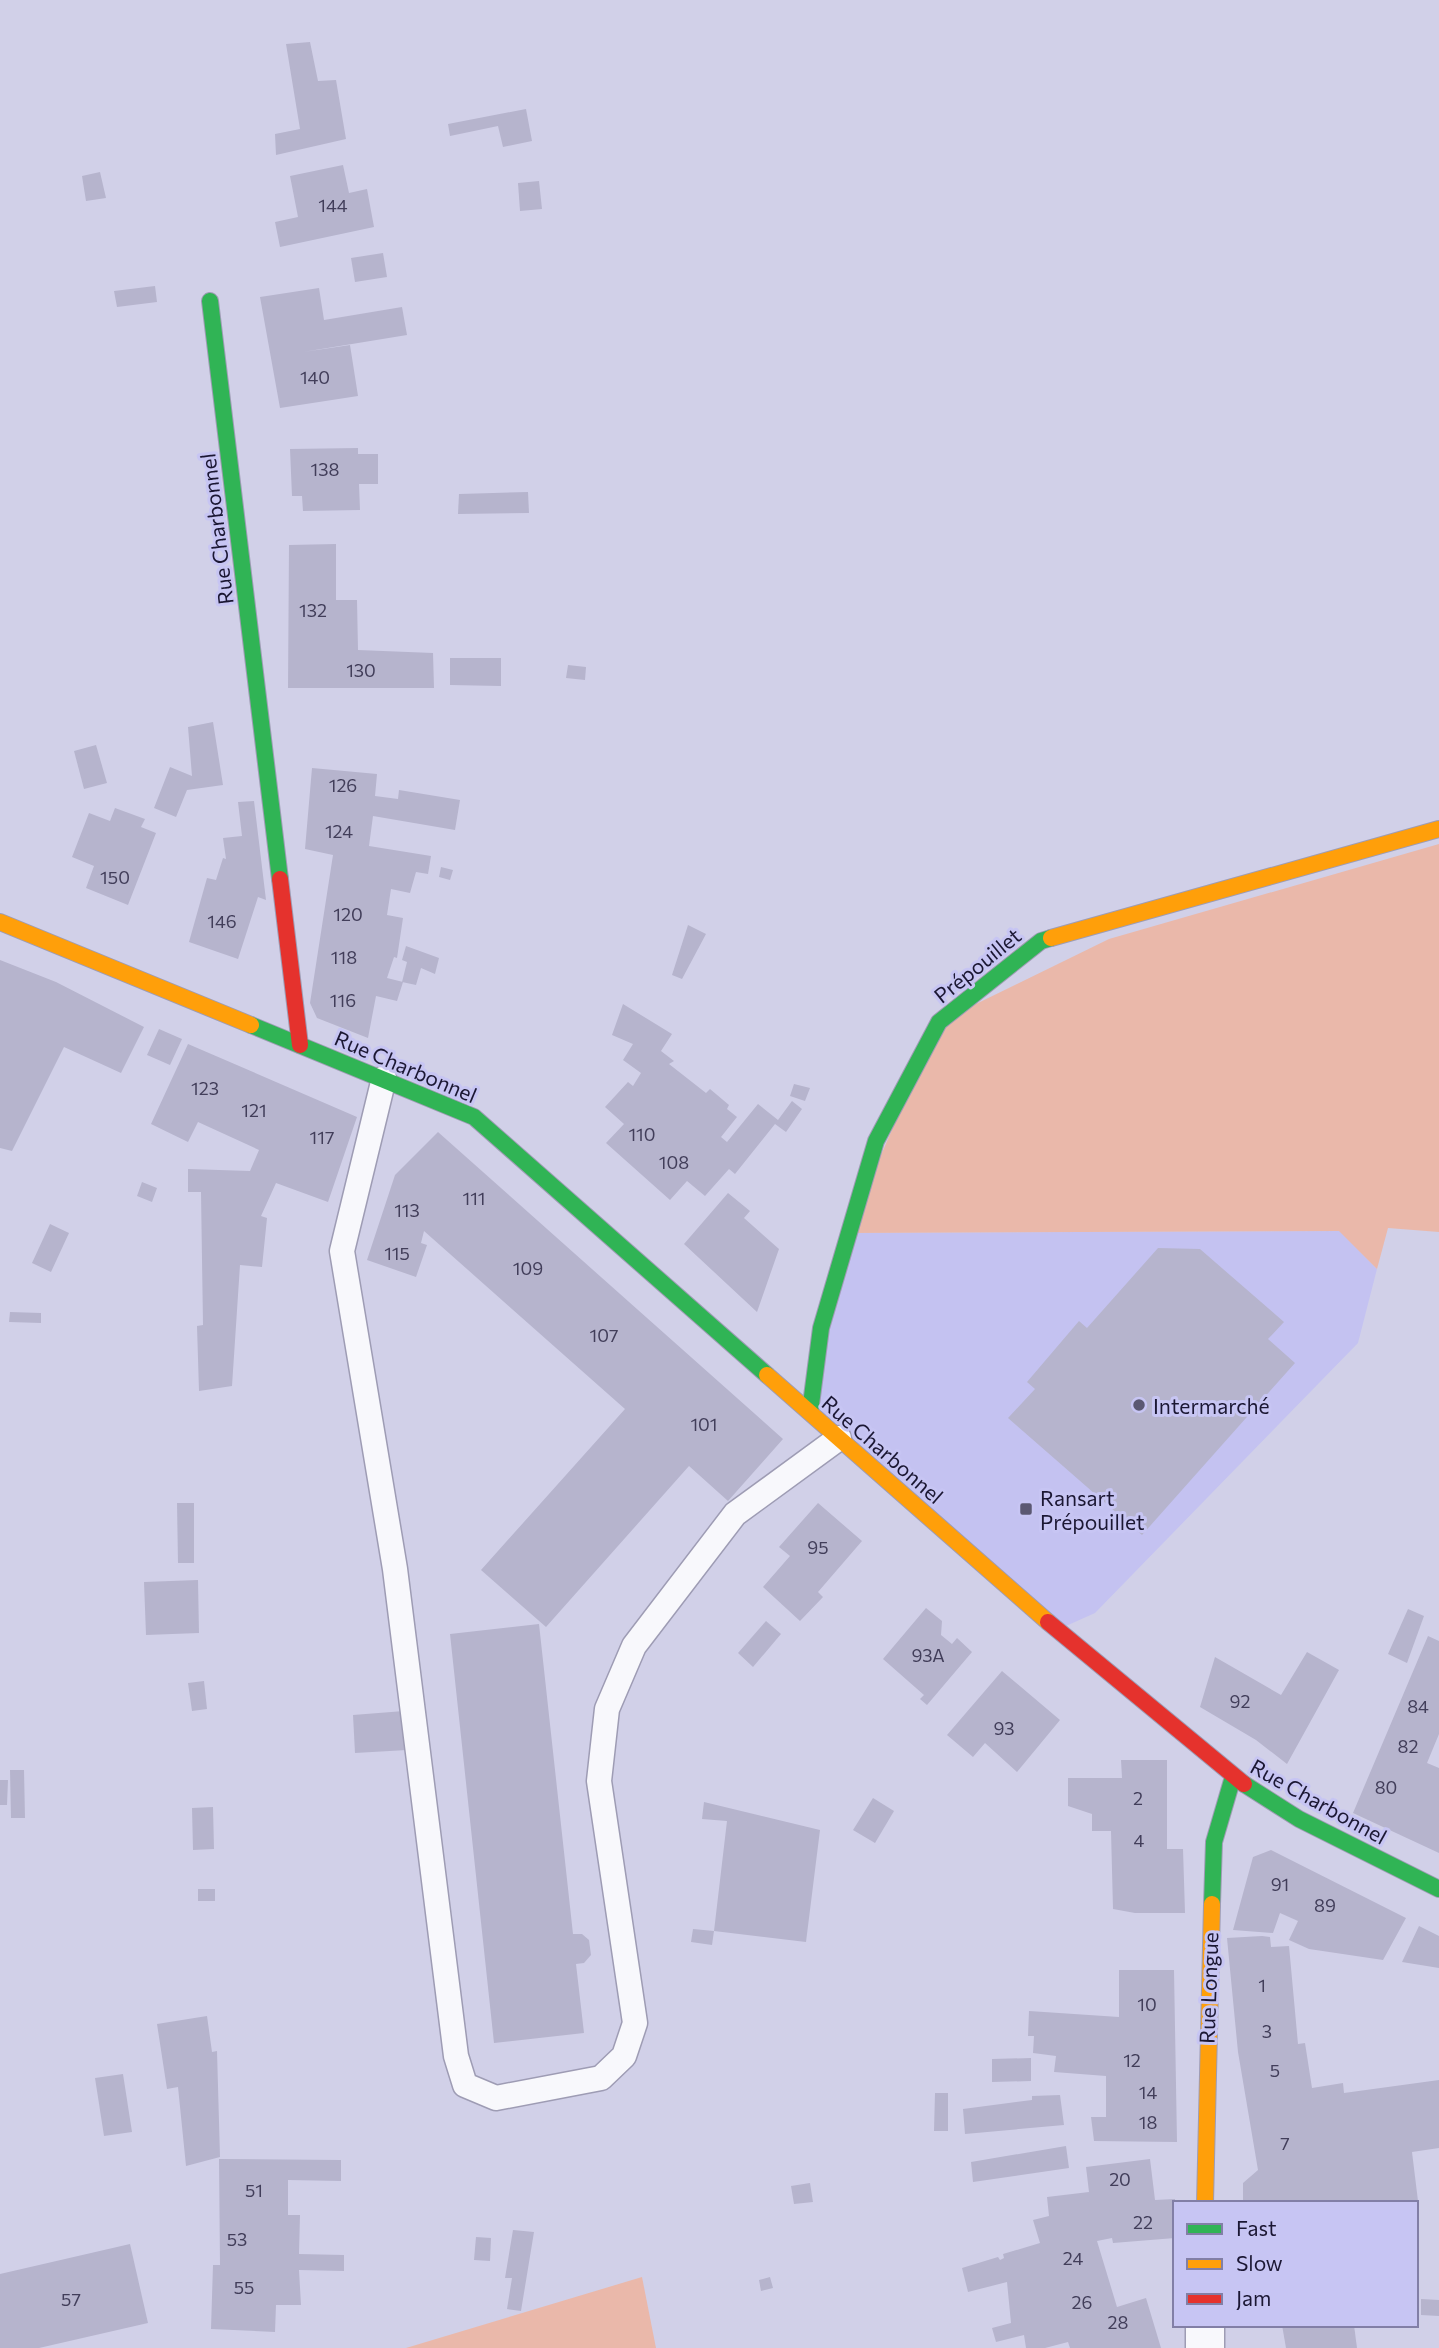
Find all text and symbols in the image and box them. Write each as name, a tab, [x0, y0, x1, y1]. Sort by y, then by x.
house number: 144	[318, 194, 348, 216]
house number: 140	[300, 366, 330, 388]
street label: Rue Charbonnel	[194, 452, 238, 606]
house number: 138	[311, 458, 340, 480]
house number: 132	[299, 599, 327, 621]
house number: 130	[346, 659, 376, 681]
house number: 126	[329, 774, 357, 796]
house number: 124	[325, 820, 353, 842]
house number: 150	[100, 866, 130, 888]
house number: 120	[333, 903, 363, 925]
house number: 146	[207, 910, 237, 932]
street label: Prépouillet	[928, 922, 1026, 1008]
house number: 118	[331, 946, 357, 968]
house number: 116	[330, 989, 356, 1011]
street label: Rue Charbonnel	[331, 1025, 481, 1107]
house number: 123	[191, 1077, 219, 1099]
house number: 121	[241, 1099, 267, 1121]
house number: 110	[628, 1123, 656, 1145]
house number: 117	[310, 1126, 334, 1148]
house number: 108	[659, 1151, 689, 1173]
house number: 111	[462, 1187, 486, 1209]
house number: 113	[394, 1199, 420, 1221]
house number: 115	[384, 1242, 410, 1264]
house number: 109	[513, 1257, 543, 1279]
house number: 107	[590, 1324, 618, 1346]
street label: Rue Charbonnel	[817, 1390, 949, 1508]
place label: Intermarché	[1153, 1393, 1270, 1418]
marker: Intermarché	[1131, 1397, 1147, 1413]
house number: 101	[690, 1413, 718, 1435]
place label: Ransart Prépouillet	[1040, 1485, 1145, 1534]
marker: Ransart Prépouillet	[1018, 1501, 1034, 1517]
house number: 95	[807, 1536, 829, 1558]
house number: 93A	[911, 1644, 945, 1666]
house number: 92	[1230, 1690, 1250, 1712]
house number: 84	[1407, 1695, 1429, 1717]
house number: 93	[993, 1717, 1015, 1739]
house number: 82	[1398, 1735, 1418, 1757]
street label: Rue Charbonnel	[1246, 1753, 1392, 1849]
house number: 80	[1375, 1776, 1397, 1798]
house number: 2	[1133, 1787, 1143, 1809]
house number: 4	[1134, 1829, 1145, 1851]
house number: 91	[1271, 1873, 1289, 1895]
house number: 89	[1314, 1894, 1336, 1916]
street label: Rue Longue	[1194, 1932, 1222, 2044]
house number: 1	[1258, 1974, 1266, 1996]
house number: 10	[1137, 1993, 1157, 2015]
house number: 3	[1262, 2020, 1272, 2042]
house number: 12	[1123, 2049, 1141, 2071]
house number: 5	[1270, 2059, 1280, 2081]
house number: 14	[1139, 2081, 1157, 2103]
house number: 18	[1139, 2111, 1157, 2133]
house number: 7	[1280, 2132, 1290, 2154]
house number: 20	[1109, 2168, 1131, 2190]
house number: 51	[245, 2179, 263, 2201]
legend	[1173, 2201, 1418, 2327]
house number: 22	[1133, 2211, 1153, 2233]
text: Fast	[1236, 2215, 1277, 2240]
house number: 53	[227, 2228, 247, 2250]
house number: 24	[1063, 2247, 1083, 2269]
text: Slow	[1236, 2250, 1283, 2275]
house number: 55	[234, 2276, 254, 2298]
text: Jam	[1236, 2285, 1271, 2310]
house number: 57	[61, 2288, 81, 2310]
house number: 26	[1072, 2291, 1092, 2313]
house number: 28	[1108, 2311, 1129, 2333]

